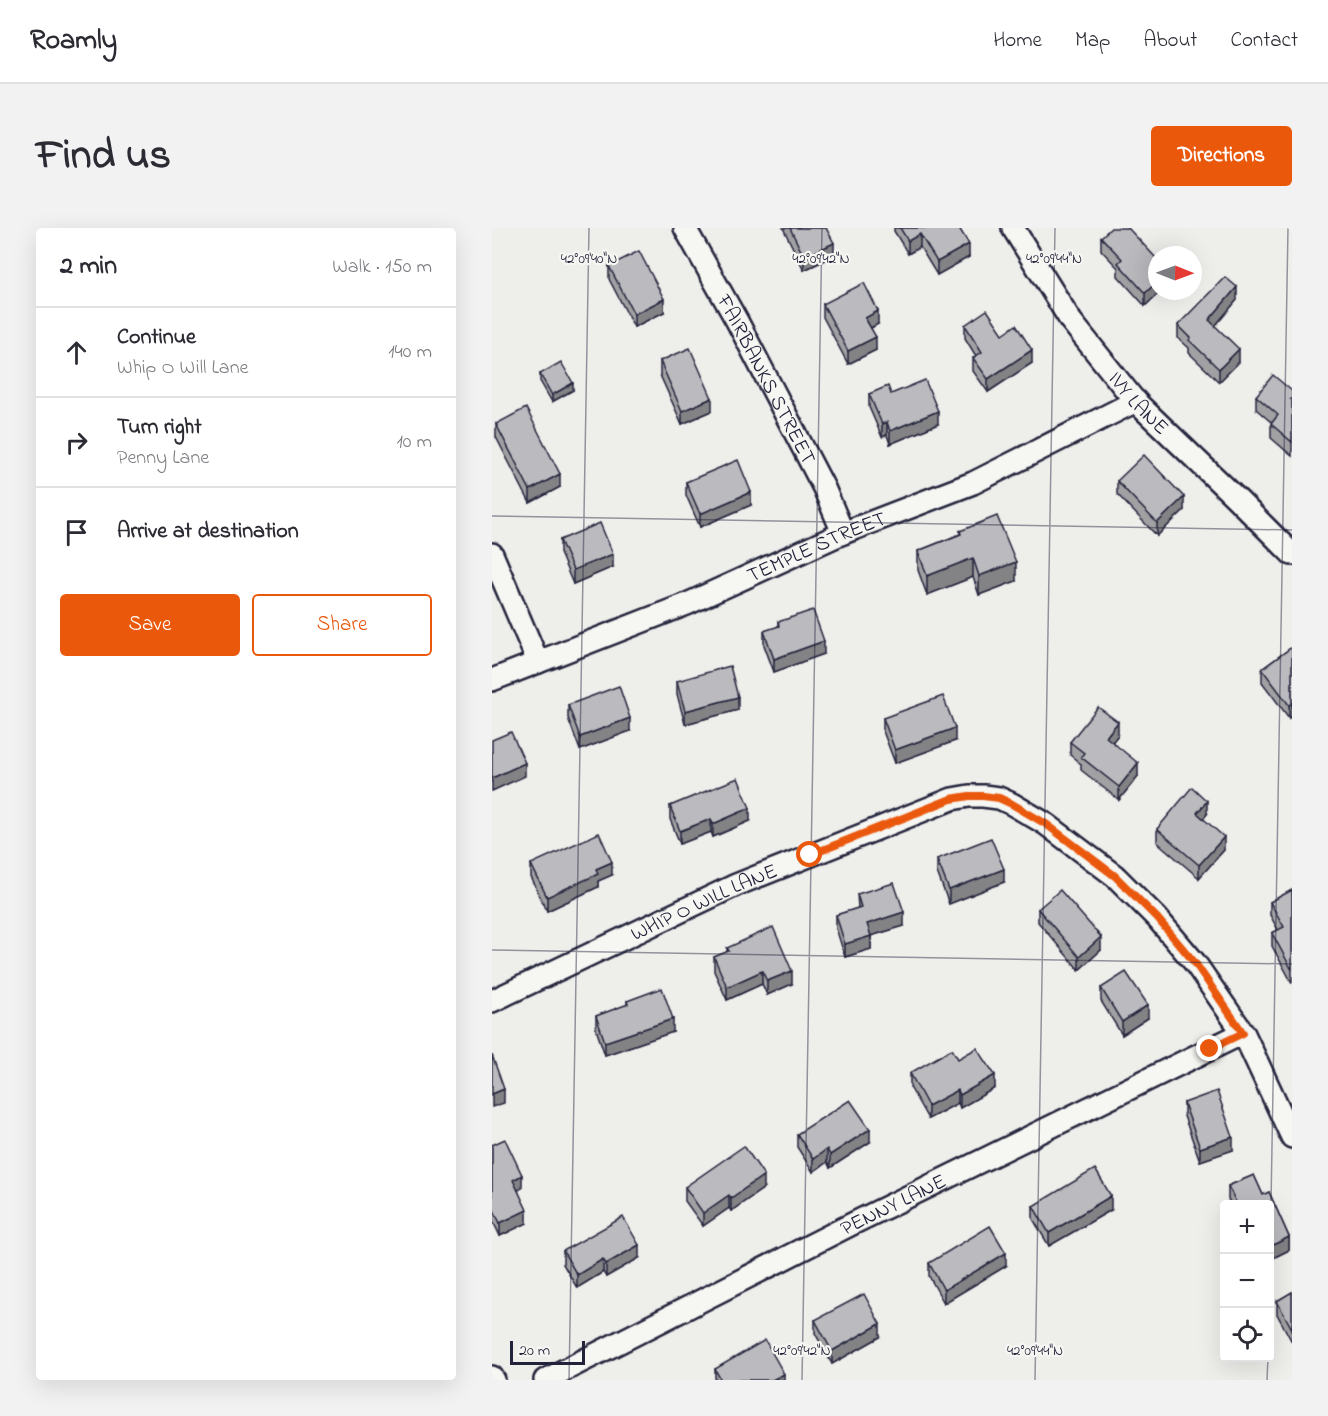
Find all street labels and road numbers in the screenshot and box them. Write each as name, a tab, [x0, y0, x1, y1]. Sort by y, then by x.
street label: FAIRBANKS STREET	[708, 289, 822, 470]
street label: IVY LANE	[1100, 366, 1175, 443]
street label: TEMPLE STREET	[743, 505, 891, 592]
street label: WHIP O WILL LANE	[626, 857, 782, 950]
street label: PENNY LANE	[836, 1167, 952, 1244]

